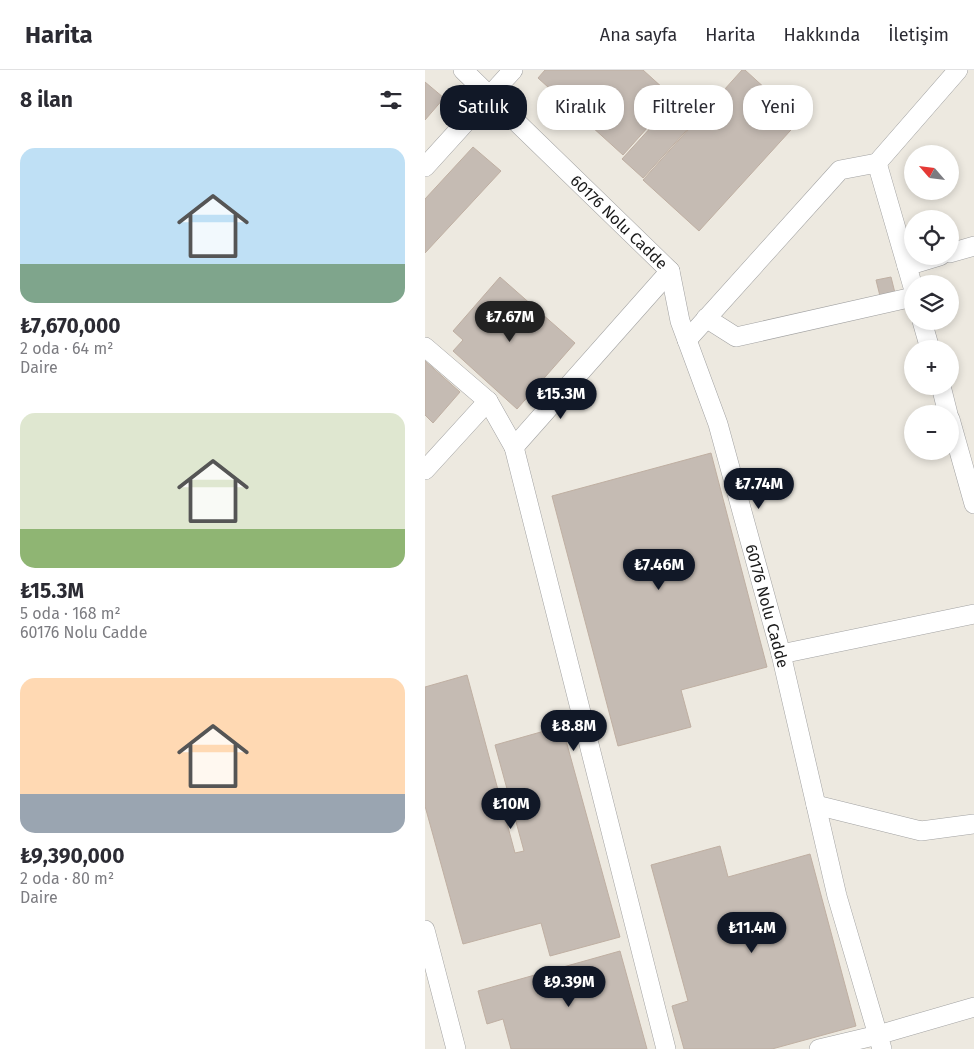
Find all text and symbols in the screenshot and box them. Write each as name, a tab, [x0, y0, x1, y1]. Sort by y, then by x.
text: Harita	[25, 21, 93, 49]
text: Ana sayfa	[600, 24, 677, 46]
text: Harita	[705, 24, 756, 46]
text: Hakkında	[784, 24, 860, 46]
text: İletişim	[888, 24, 949, 46]
chip: Satılık	[440, 85, 527, 130]
chip: Kiralık	[537, 85, 624, 130]
chip: Filtreler	[634, 85, 733, 130]
chip: Yeni	[743, 85, 813, 130]
icon: filters	[377, 86, 405, 114]
text: 8 ilan	[20, 87, 73, 113]
north arrow	[904, 145, 959, 200]
map controls	[904, 145, 959, 460]
street label: 60176 Nolu Cadde	[567, 171, 671, 273]
icon: home	[168, 181, 258, 271]
button: locate	[904, 210, 959, 265]
button: layers	[904, 275, 959, 330]
pin: ₺7.67M	[469, 300, 551, 343]
text: ₺7.67M	[486, 307, 534, 326]
text: ₺7,670,000	[20, 313, 121, 339]
text: 2 oda · 64 m²	[20, 339, 113, 358]
button: +	[904, 340, 959, 395]
text: Daire	[20, 358, 58, 377]
pin: ₺15.3M	[520, 378, 602, 420]
text: ₺15.3M	[537, 384, 585, 403]
button: −	[904, 405, 959, 460]
icon: home	[168, 446, 258, 536]
pin: ₺7.74M	[718, 468, 800, 510]
text: ₺7.74M	[735, 474, 783, 493]
street label: 60176 Nolu Cadde	[741, 542, 793, 670]
pin: ₺7.46M	[618, 548, 700, 591]
text: ₺7.46M	[634, 555, 684, 574]
text: ₺15.3M	[20, 578, 84, 604]
text: 5 oda · 168 m²	[20, 604, 121, 623]
text: 60176 Nolu Cadde	[20, 623, 147, 642]
pin: ₺8.8M	[539, 710, 609, 752]
icon: home	[168, 711, 258, 801]
text: ₺8.8M	[552, 716, 596, 735]
pin: ₺10M	[481, 788, 541, 830]
text: ₺10M	[492, 794, 530, 813]
text: ₺9,390,000	[20, 843, 124, 869]
text: 2 oda · 80 m²	[20, 869, 114, 888]
text: Daire	[20, 888, 58, 907]
pin: ₺11.4M	[711, 912, 793, 954]
text: ₺11.4M	[728, 918, 776, 937]
pin: ₺9.39M	[528, 966, 610, 1008]
text: ₺9.39M	[543, 972, 595, 991]

